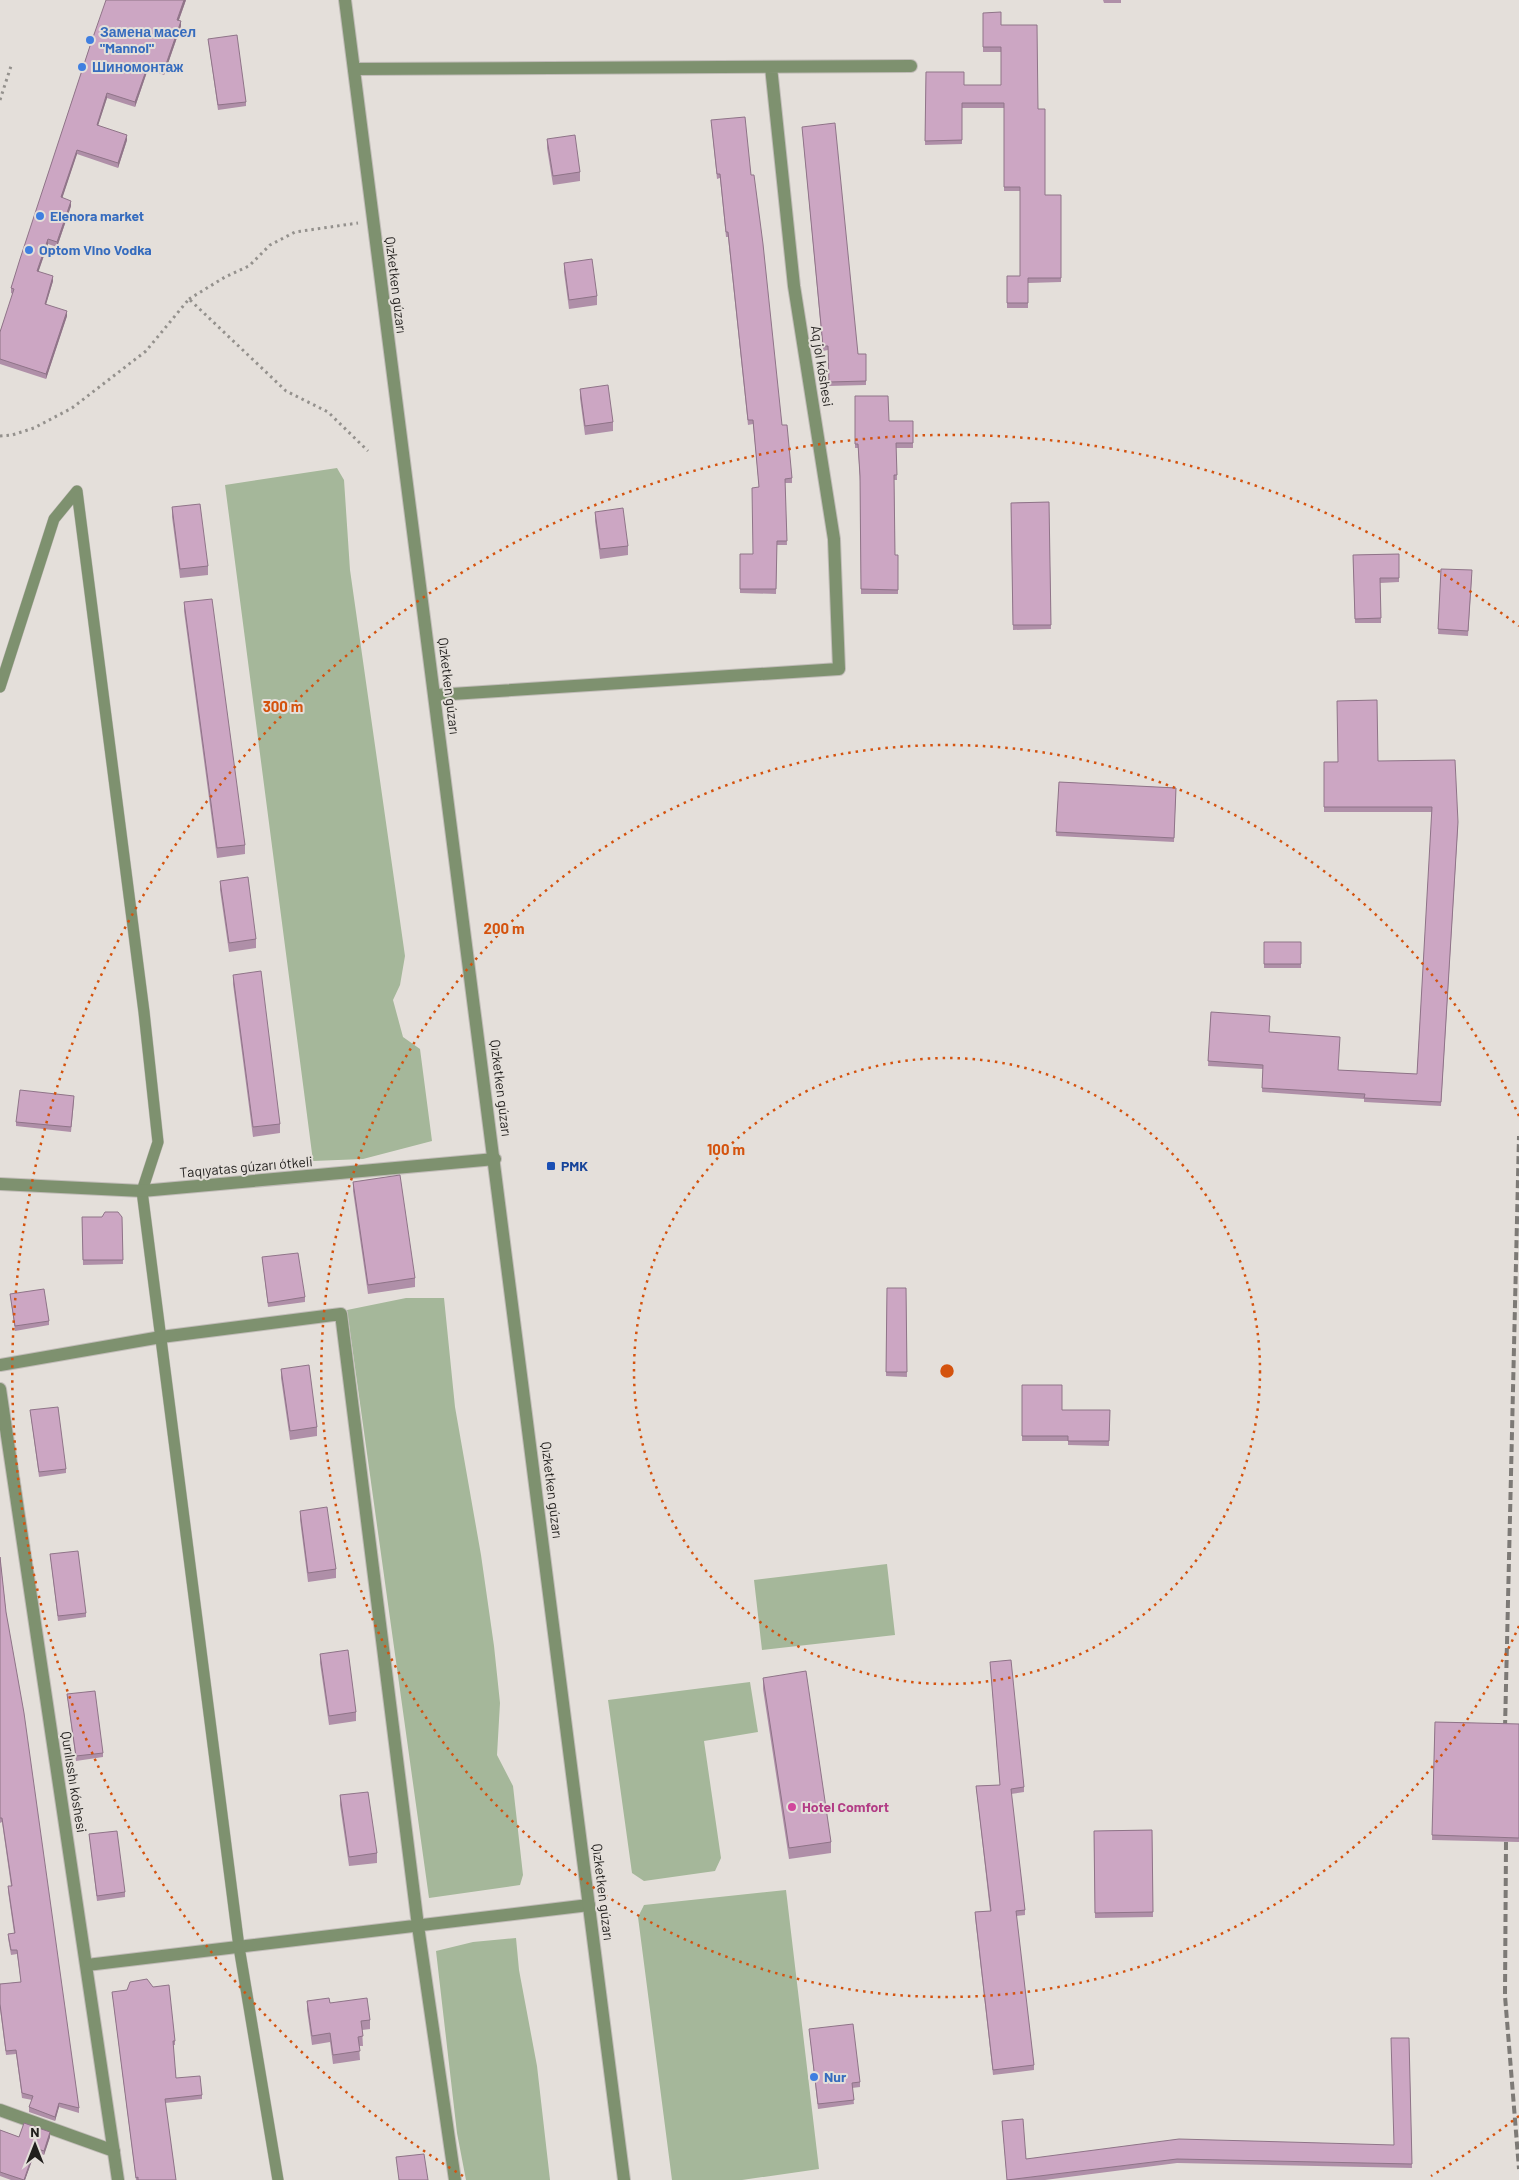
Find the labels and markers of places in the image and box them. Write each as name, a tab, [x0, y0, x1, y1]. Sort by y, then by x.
place label: Замена масел "Mannol"	[100, 23, 196, 56]
marker: Замена масел "Mannol"	[84, 34, 96, 46]
place label: Шиномонтаж	[92, 58, 184, 75]
marker: Шиномонтаж	[76, 61, 88, 73]
place label: Elenora market	[50, 207, 144, 224]
marker: Elenora market	[34, 210, 46, 222]
place label: Optom Vino Vodka	[39, 241, 152, 258]
marker: Optom Vino Vodka	[23, 244, 35, 256]
place label: PMK	[561, 1157, 588, 1174]
marker: PMK	[545, 1160, 557, 1172]
centre of rings	[938, 1362, 956, 1380]
place label: Hotel Comfort	[802, 1798, 889, 1815]
marker: Hotel Comfort	[786, 1801, 798, 1813]
place label: Nur	[824, 2068, 847, 2085]
marker: Nur	[808, 2071, 820, 2083]

